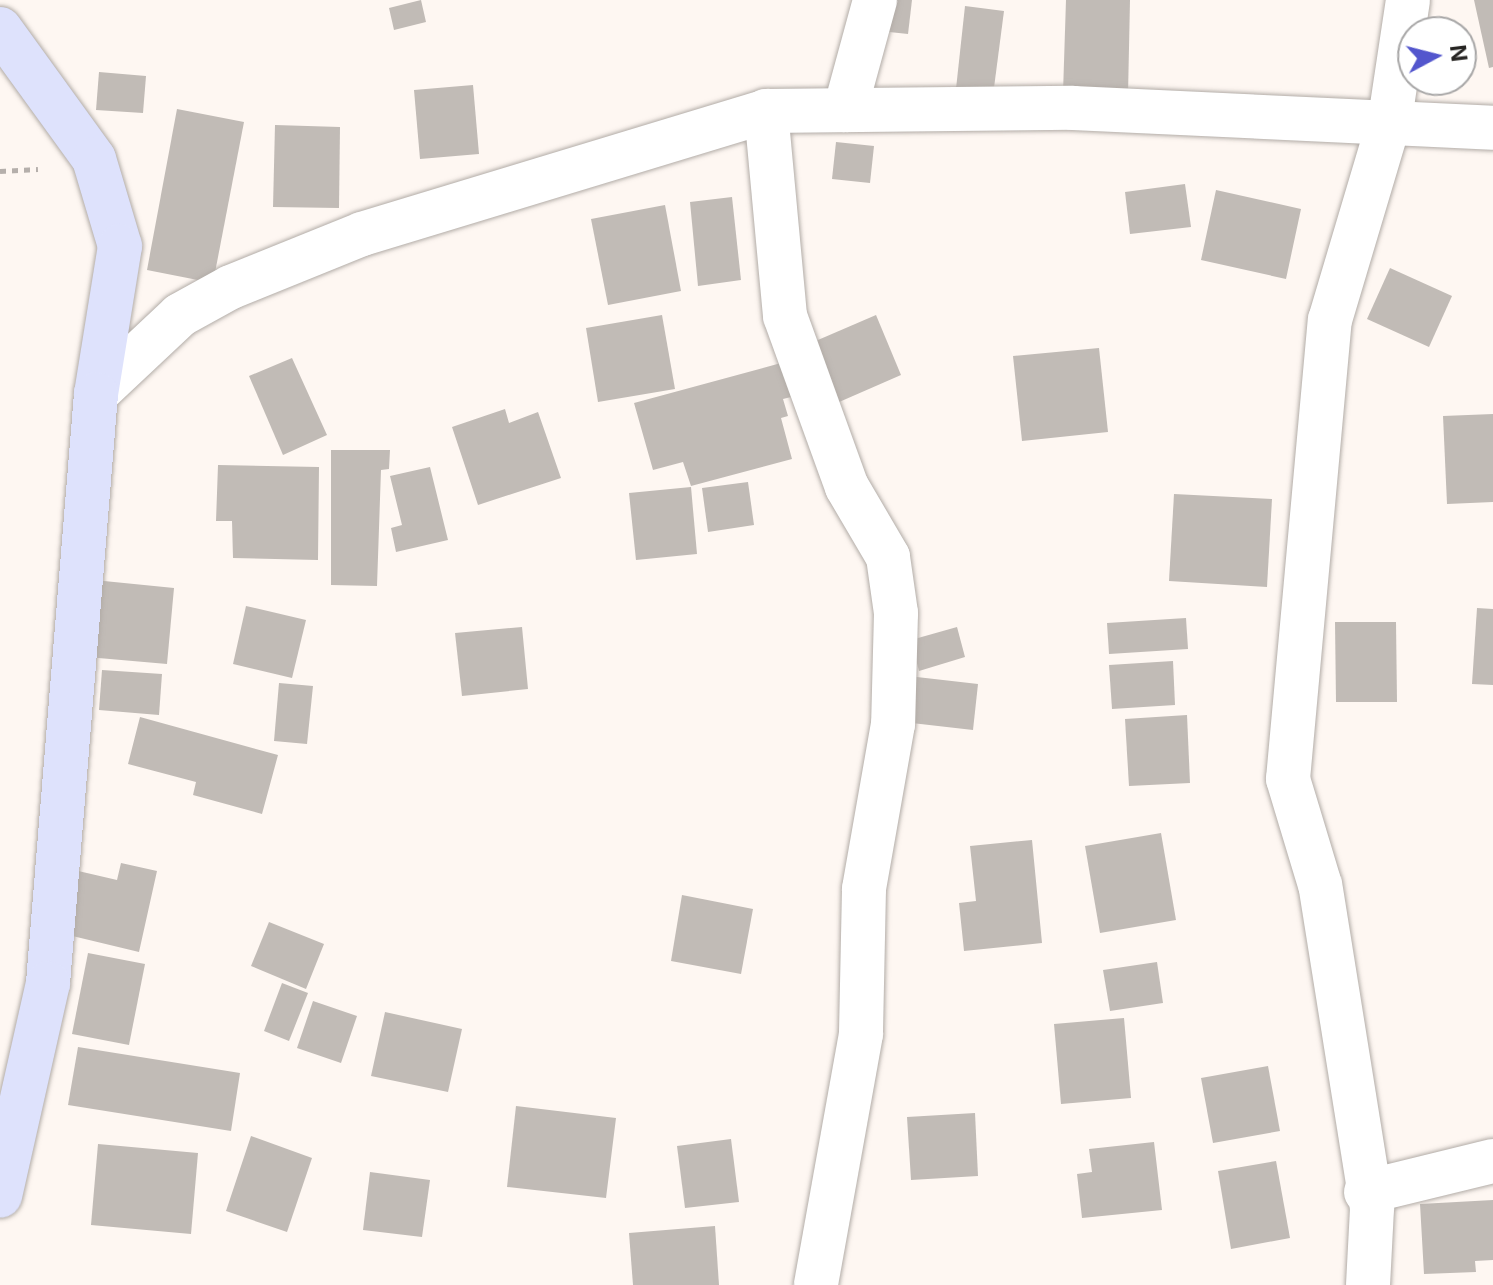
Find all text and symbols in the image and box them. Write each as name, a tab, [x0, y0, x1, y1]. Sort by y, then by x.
north arrow	[1397, 16, 1477, 96]
text: N	[1445, 43, 1473, 63]

